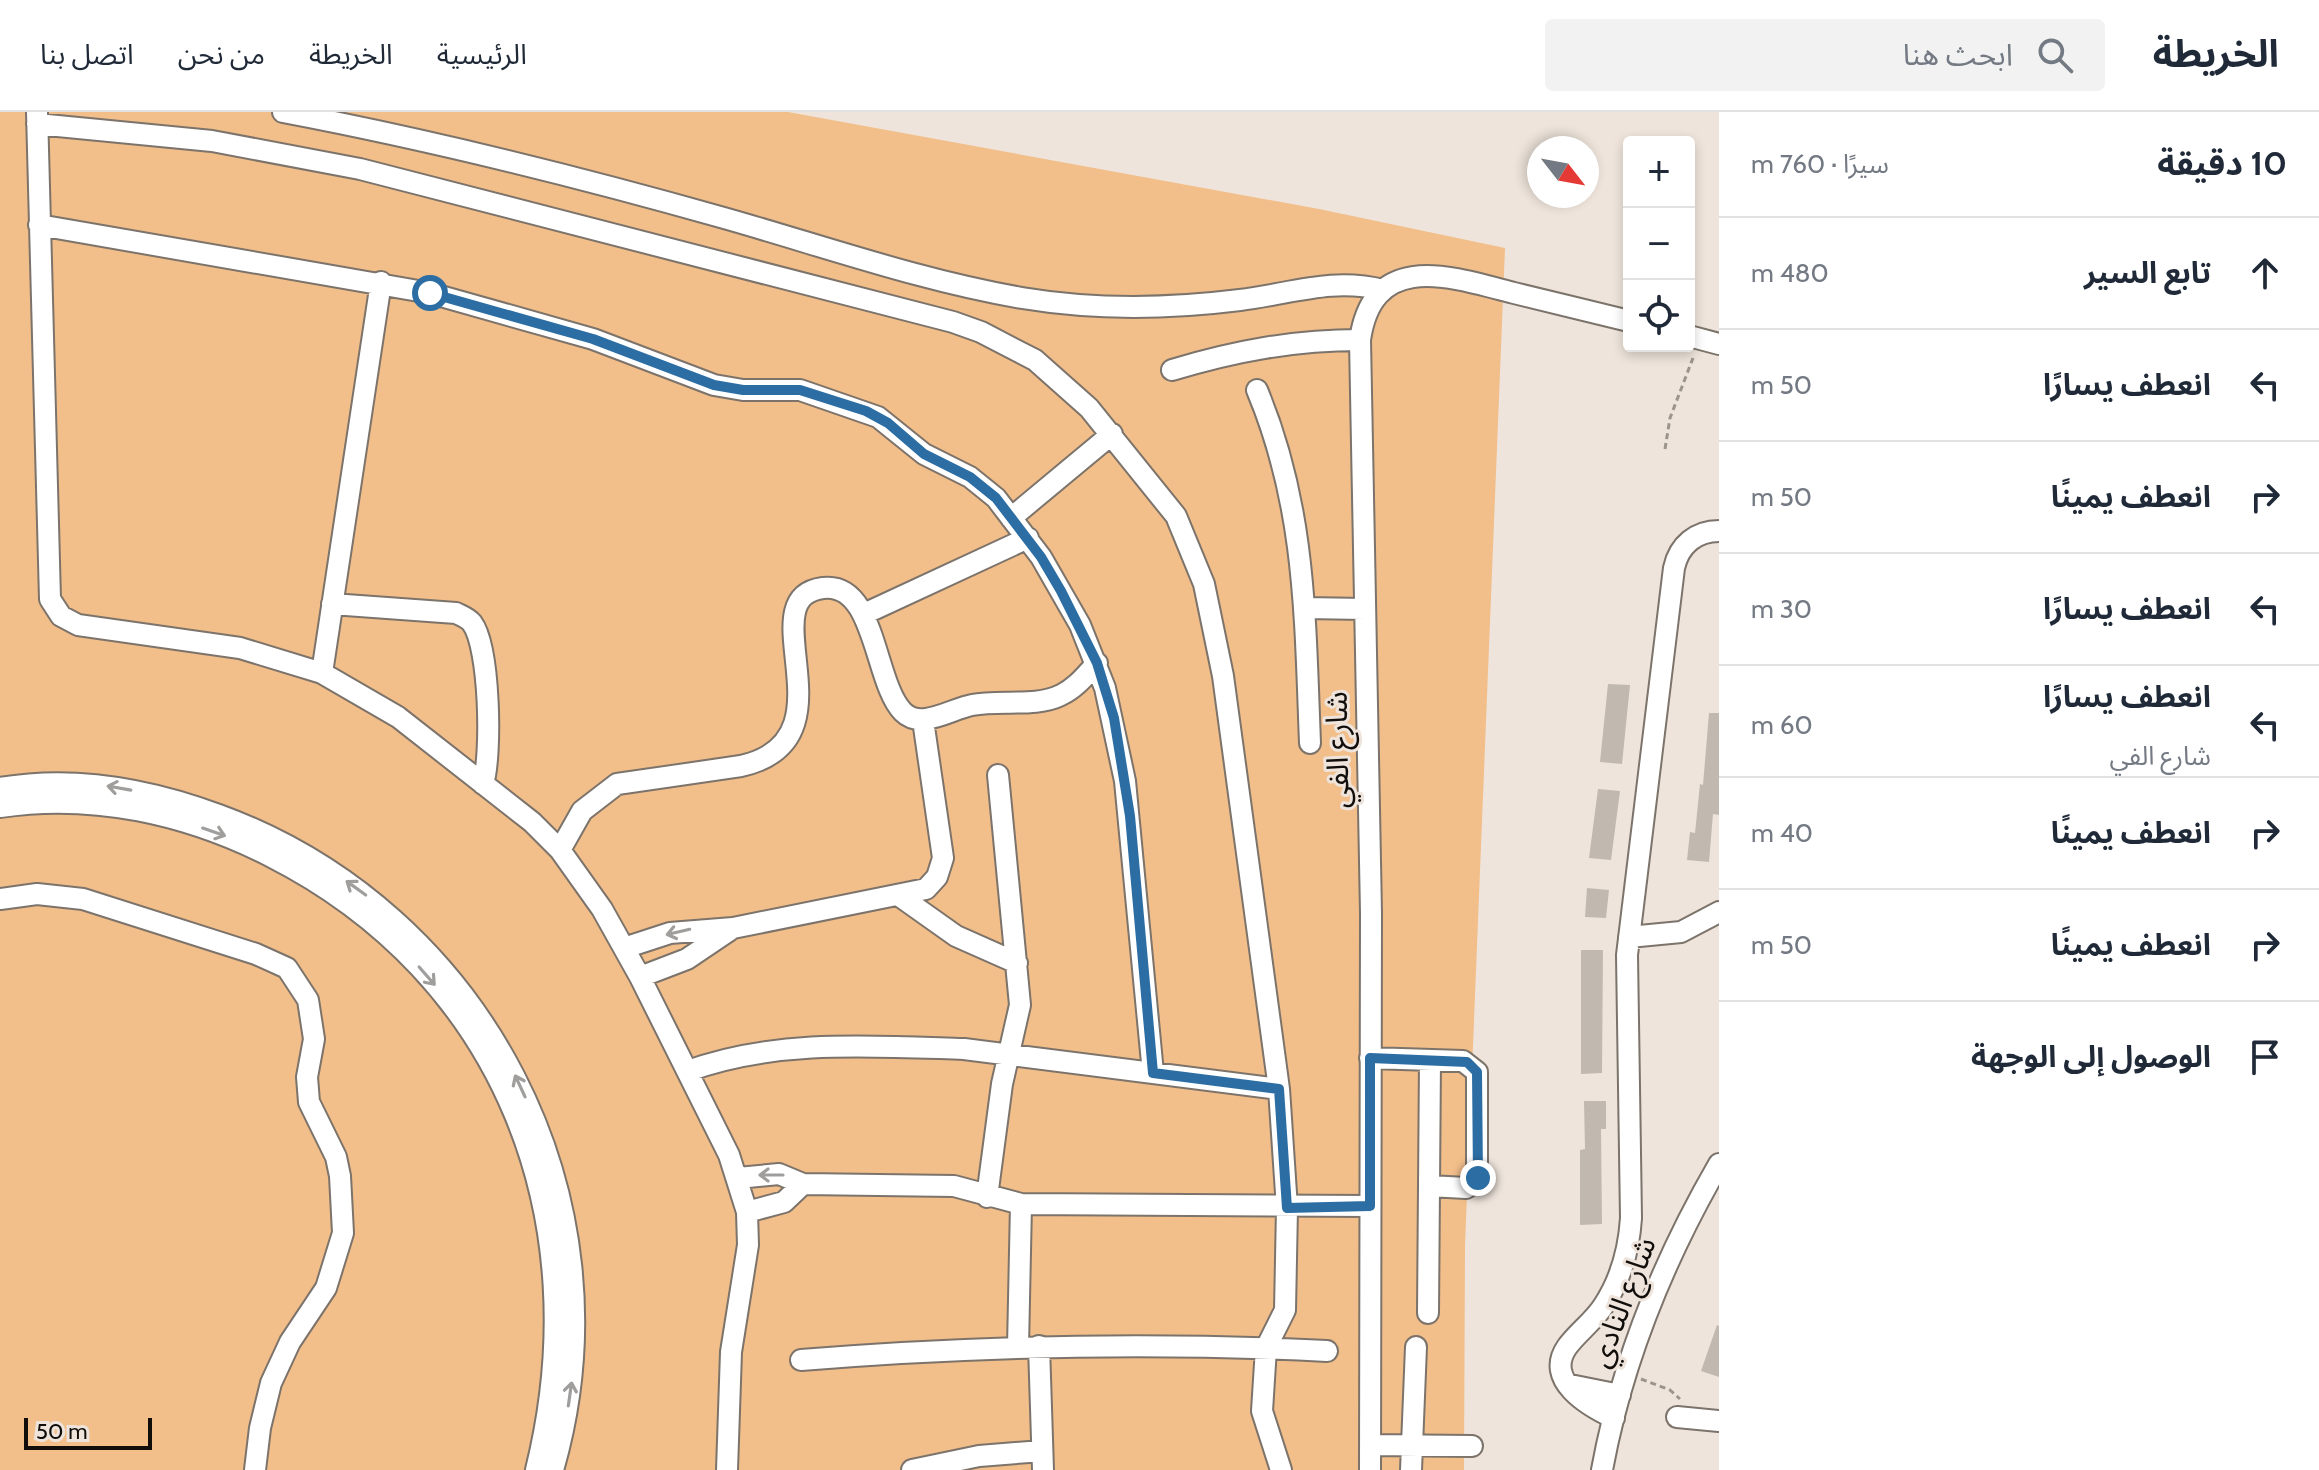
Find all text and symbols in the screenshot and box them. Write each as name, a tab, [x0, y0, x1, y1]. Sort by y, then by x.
search box	[1545, 19, 2105, 91]
text: الخريطة	[2153, 30, 2279, 77]
icon: search	[2033, 33, 2077, 77]
text: ابحث هنا	[1903, 36, 2013, 73]
text: اتصل بنا	[40, 37, 134, 71]
text: من نحن	[178, 37, 265, 71]
text: الخريطة	[309, 37, 393, 71]
text: الرئيسية	[437, 37, 527, 71]
north arrow	[1527, 136, 1599, 208]
map controls	[1623, 136, 1695, 352]
button: +	[1623, 136, 1695, 208]
text: 10 دقيقة	[2157, 142, 2287, 184]
text: سيرًا · 760 m	[1751, 148, 1889, 180]
button: −	[1623, 208, 1695, 280]
icon: ahead	[2243, 251, 2287, 295]
text: تابع السير	[2084, 254, 2211, 291]
text: 480 m	[1751, 257, 1829, 289]
route start	[412, 275, 448, 311]
button: locate	[1623, 280, 1695, 352]
icon: left	[2243, 363, 2287, 407]
text: انعطف يسارًا	[2043, 366, 2211, 403]
text: 50 m	[1751, 369, 1812, 401]
icon: right	[2243, 475, 2287, 519]
text: انعطف يمينًا	[2051, 478, 2211, 515]
text: 50 m	[1751, 481, 1812, 513]
icon: left	[2243, 587, 2287, 631]
text: انعطف يسارًا	[2043, 590, 2211, 627]
text: 30 m	[1751, 593, 1812, 625]
text: انعطف يسارًا	[2043, 678, 2211, 715]
street label: شارع الفي	[1317, 691, 1361, 809]
icon: left	[2243, 703, 2287, 747]
text: 60 m	[1751, 709, 1813, 741]
text: شارع الفي	[2110, 740, 2211, 772]
one-way arrow	[106, 779, 132, 794]
icon: right	[2243, 811, 2287, 855]
text: انعطف يمينًا	[2051, 814, 2211, 851]
text: 40 m	[1751, 817, 1813, 849]
one-way arrow	[201, 825, 226, 840]
one-way arrow	[346, 879, 368, 896]
icon: right	[2243, 923, 2287, 967]
one-way arrow	[665, 925, 691, 940]
text: انعطف يمينًا	[2051, 926, 2211, 963]
text: 50 m	[1751, 929, 1812, 961]
one-way arrow	[417, 966, 435, 986]
icon: arrive	[2243, 1035, 2287, 1079]
text: الوصول إلى الوجهة	[1971, 1038, 2211, 1075]
one-way arrow	[512, 1074, 527, 1098]
route end	[1460, 1160, 1496, 1196]
one-way arrow	[758, 1167, 785, 1183]
street label: شارع النادي	[1580, 1232, 1668, 1374]
one-way arrow	[563, 1382, 578, 1407]
scale bar	[24, 1414, 152, 1450]
text: 50 m	[36, 1418, 88, 1445]

